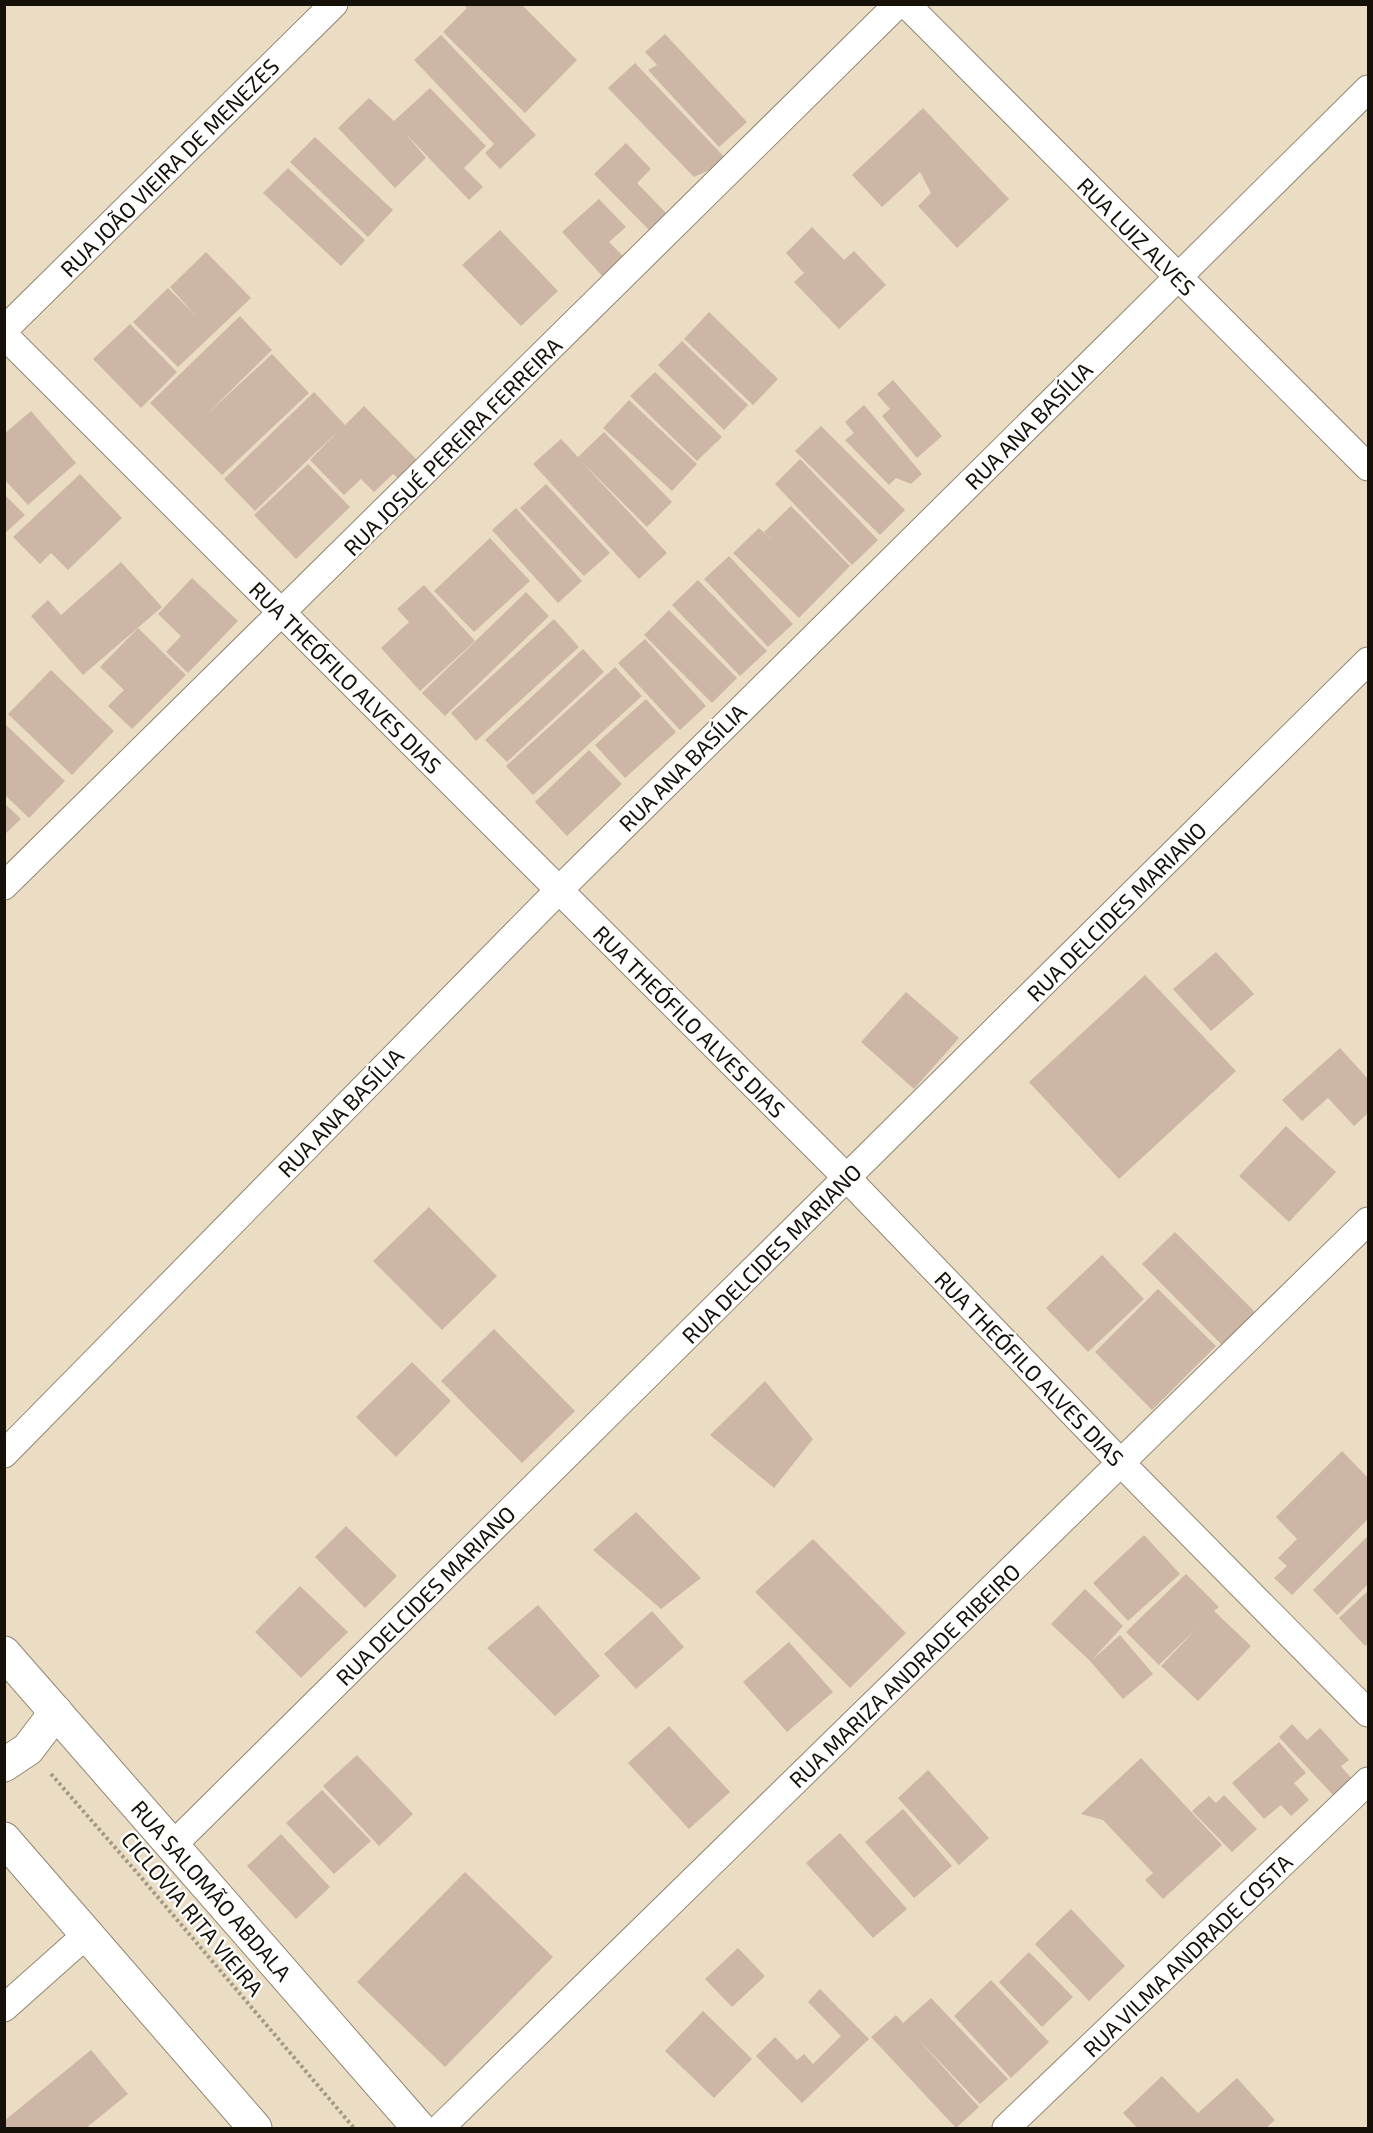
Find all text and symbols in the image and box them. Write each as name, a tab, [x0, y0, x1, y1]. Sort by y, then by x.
street label: RUA JOÃO VIEIRA DE MENEZES	[55, 53, 283, 281]
street label: RUA LUIZ ALVES	[1073, 172, 1201, 300]
street label: RUA JOSUÉ PEREIRA FERREIRA	[338, 331, 567, 560]
street label: RUA ANA BASÍLIA	[959, 356, 1097, 494]
street label: RUA THEÓFILO ALVES DIAS	[245, 576, 447, 778]
street label: RUA ANA BASÍLIA	[613, 698, 751, 836]
street label: RUA DELCIDES MARIANO	[1021, 816, 1211, 1006]
street label: RUA THEÓFILO ALVES DIAS	[589, 920, 791, 1122]
street label: RUA ANA BASÍLIA	[272, 1042, 408, 1182]
street label: RUA DELCIDES MARIANO	[676, 1158, 866, 1348]
street label: RUA THEÓFILO ALVES DIAS	[930, 1265, 1130, 1471]
street label: RUA DELCIDES MARIANO	[330, 1500, 520, 1690]
street label: RUA MARIZA ANDRADE RIBEIRO	[783, 1558, 1025, 1792]
street label: RUA SALOMÃO ABDALA	[127, 1795, 298, 1986]
street label: CICLOVIA RITA VIEIRA	[117, 1826, 270, 2001]
street label: RUA VILMA ANDRADE COSTA	[1077, 1848, 1297, 2062]

